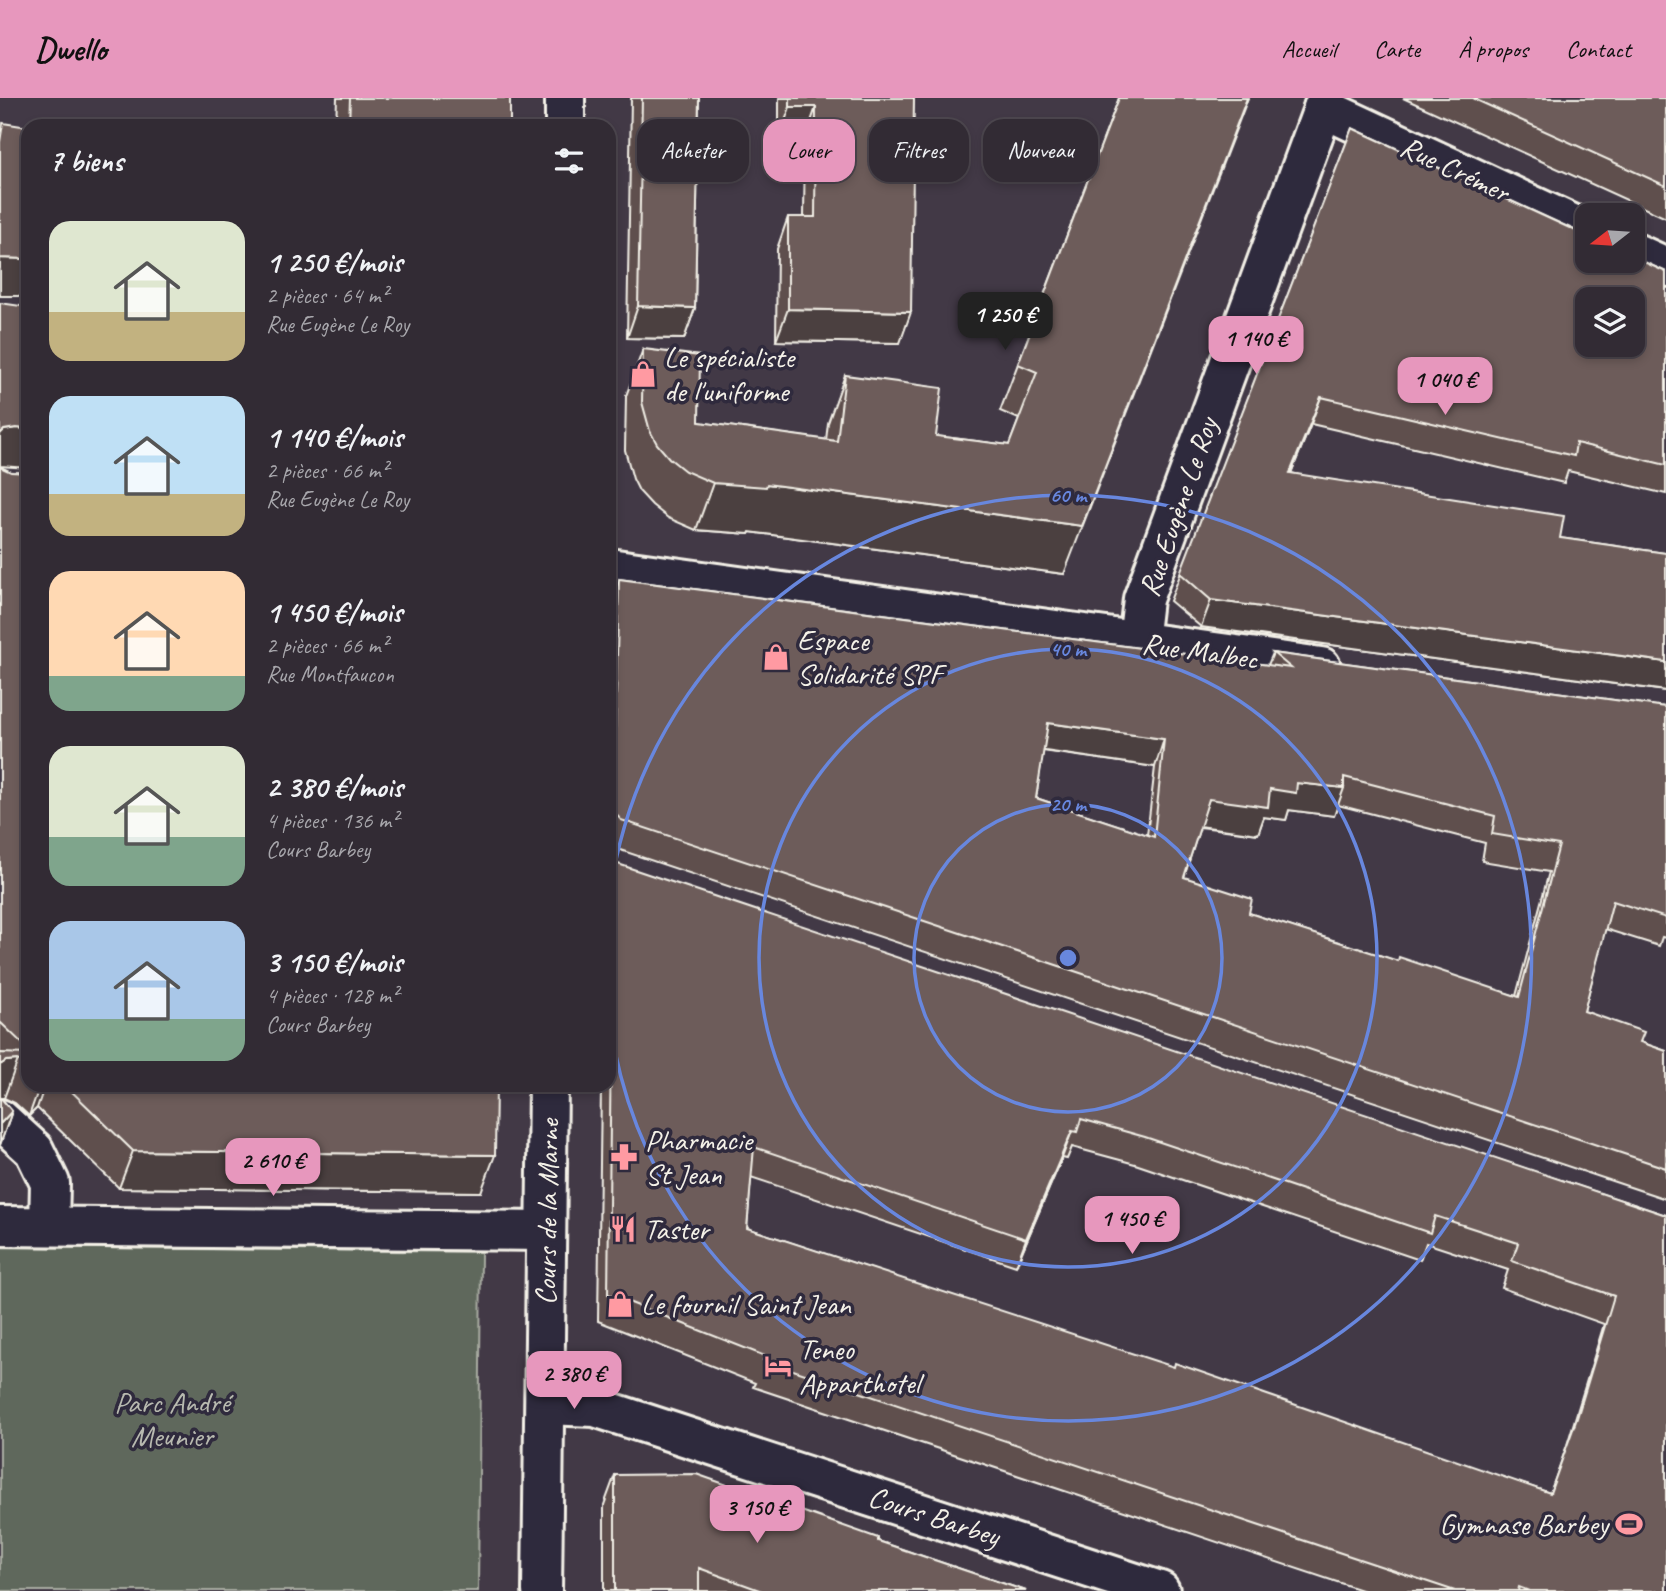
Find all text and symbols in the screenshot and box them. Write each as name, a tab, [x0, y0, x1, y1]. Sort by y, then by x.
text: Dwello	[35, 28, 107, 70]
text: Accueil	[1282, 34, 1336, 64]
text: Carte	[1374, 34, 1420, 64]
text: À propos	[1458, 34, 1528, 64]
text: Contact	[1566, 34, 1631, 64]
chip: Acheter	[637, 119, 749, 182]
chip: Louer	[763, 119, 855, 182]
chip: Filtres	[869, 119, 969, 182]
chip: Nouveau	[983, 119, 1098, 182]
street label: Rue Crémer	[1395, 127, 1517, 212]
text: 7 biens	[49, 142, 123, 180]
icon: filters	[550, 142, 588, 180]
north arrow	[1575, 203, 1645, 273]
map controls	[1575, 203, 1645, 357]
text: 1 250 €/mois	[266, 243, 402, 281]
icon: home	[105, 249, 189, 333]
text: 2 pièces · 64 m²	[266, 281, 388, 310]
button: layers	[1575, 287, 1645, 357]
pin: 1 250 €	[940, 292, 1070, 352]
text: 1 250 €	[974, 300, 1036, 329]
text: Rue Eugène Le Roy	[266, 310, 409, 339]
pin: 1 140 €	[1191, 316, 1321, 376]
text: 1 140 €	[1225, 324, 1287, 353]
place label: Le spécialiste de l'uniforme	[664, 338, 796, 410]
pin: 1 040 €	[1380, 358, 1510, 417]
shop icon: Le spécialiste de l'uniforme	[628, 359, 658, 389]
text: 1 040 €	[1414, 365, 1476, 394]
street label: Rue Eugène Le Roy	[1130, 410, 1227, 601]
text: 1 140 €/mois	[266, 418, 403, 456]
icon: home	[105, 424, 189, 508]
text: 2 pièces · 66 m²	[266, 456, 388, 485]
text: 60 m	[1050, 482, 1088, 508]
text: Rue Eugène Le Roy	[266, 485, 409, 514]
text: 1 450 €/mois	[266, 593, 402, 631]
icon: home	[105, 599, 189, 683]
place label: Espace Solidarité SPF	[797, 621, 947, 693]
street label: Rue Malbec	[1140, 624, 1261, 678]
text: 2 pièces · 66 m²	[266, 631, 388, 660]
text: 40 m	[1050, 636, 1088, 662]
shop icon: Espace Solidarité SPF	[761, 642, 791, 672]
text: Rue Montfaucon	[266, 660, 394, 689]
text: 2 380 €/mois	[266, 768, 403, 806]
icon: home	[105, 774, 189, 858]
text: 20 m	[1050, 791, 1088, 817]
text: 4 pièces · 136 m²	[266, 806, 398, 835]
text: Cours Barbey	[266, 835, 370, 864]
text: 3 150 €/mois	[266, 943, 402, 981]
centre of rings	[1056, 946, 1080, 970]
icon: home	[105, 949, 189, 1033]
text: 4 pièces · 128 m²	[266, 981, 398, 1010]
text: Cours Barbey	[266, 1010, 370, 1039]
street label: Cours de la Marne	[526, 1116, 568, 1305]
place label: Pharmacie St Jean	[645, 1121, 754, 1193]
pin: 2 610 €	[208, 1138, 338, 1198]
pharmacy icon: Pharmacie St Jean	[609, 1142, 639, 1172]
text: 2 610 €	[241, 1146, 305, 1175]
pin: 1 450 €	[1067, 1196, 1197, 1256]
text: 1 450 €	[1101, 1204, 1163, 1233]
place label: Taster	[644, 1210, 711, 1248]
restaurant icon: Taster	[608, 1214, 638, 1244]
place label: Le fournil Saint Jean	[641, 1285, 852, 1323]
shop icon: Le fournil Saint Jean	[605, 1289, 635, 1319]
place label: Teneo Apparthotel	[799, 1330, 924, 1402]
hotel icon: Teneo Apparthotel	[763, 1351, 793, 1381]
pin: 2 380 €	[509, 1352, 639, 1411]
text: 2 380 €	[543, 1359, 605, 1388]
park label: Parc André Meunier	[114, 1383, 234, 1455]
street label: Cours Barbey	[864, 1477, 1006, 1556]
pin: 3 150 €	[692, 1486, 822, 1545]
text: 3 150 €	[726, 1493, 788, 1522]
place label: Gymnase Barbey	[1439, 1505, 1611, 1543]
sports icon: Gymnase Barbey	[1614, 1509, 1644, 1539]

